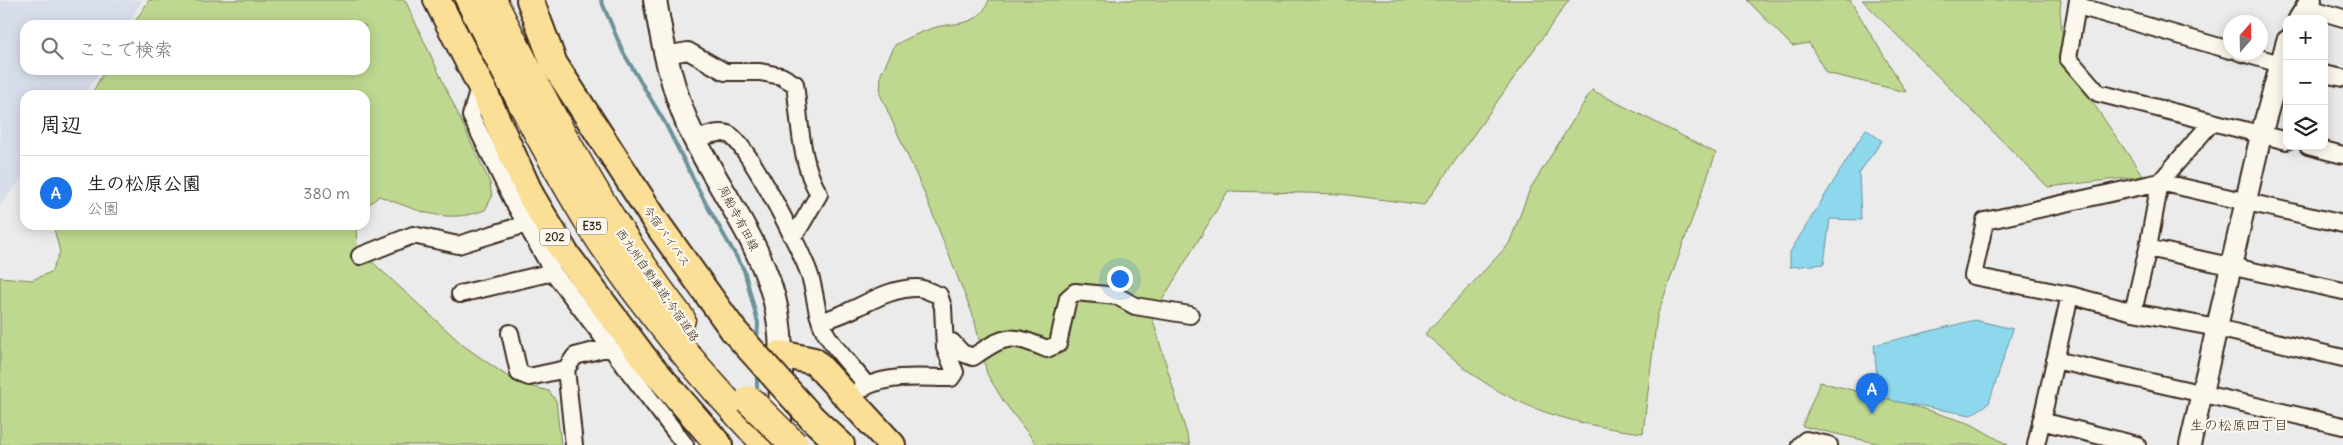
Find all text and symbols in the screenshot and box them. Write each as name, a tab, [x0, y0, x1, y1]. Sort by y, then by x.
north arrow	[2223, 15, 2268, 60]
map controls	[2283, 15, 2328, 150]
button: +	[2283, 15, 2328, 60]
search box	[20, 20, 370, 75]
icon: search	[38, 34, 66, 62]
text: ここで検索	[78, 37, 173, 61]
button: −	[2283, 60, 2328, 105]
button: layers	[2283, 105, 2328, 150]
text: 周辺	[40, 111, 82, 138]
text: 生の松原公園	[87, 171, 201, 195]
text: A	[51, 183, 61, 203]
text: 380 m	[303, 183, 350, 203]
street label: 周船寺有田線	[715, 183, 763, 253]
text: 公園	[87, 198, 119, 218]
street label: 今宿バイパス	[640, 202, 694, 270]
road number: E35	[577, 218, 607, 235]
street label: 西九州自動車道;今宿道路	[613, 225, 703, 345]
road number: 202	[540, 228, 570, 246]
your location	[1107, 266, 1133, 292]
pin: A	[1856, 373, 1888, 414]
district label: 生の松原四丁目	[2190, 416, 2288, 434]

